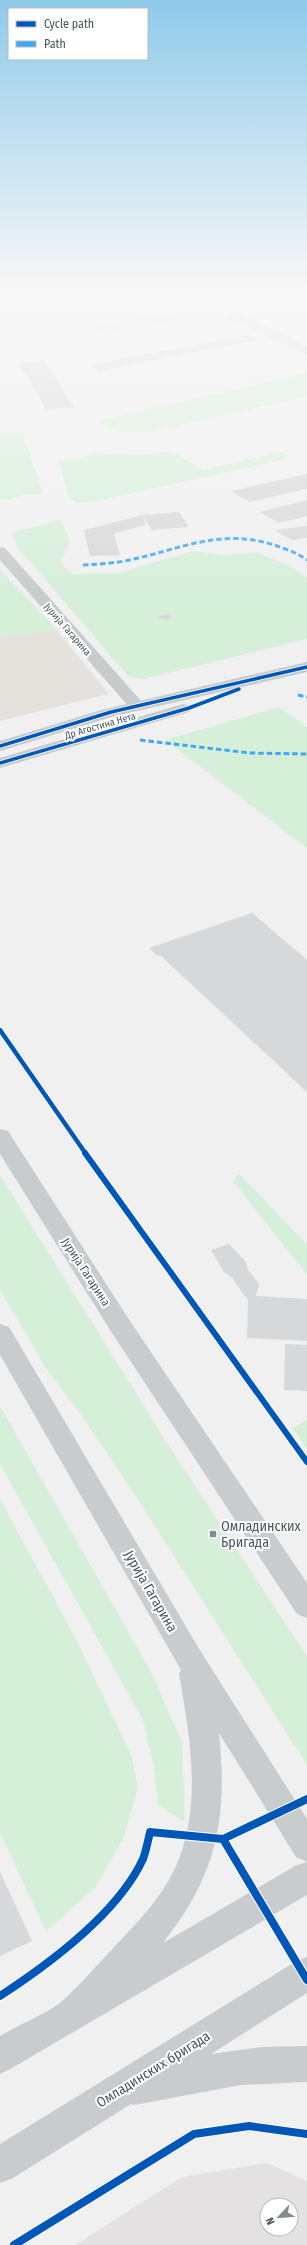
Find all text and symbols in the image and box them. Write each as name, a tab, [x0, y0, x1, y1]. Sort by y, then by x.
legend	[8, 8, 148, 60]
text: Cycle path	[44, 17, 94, 31]
text: Path	[44, 37, 66, 51]
street label: Јурија Гагарина	[41, 600, 94, 658]
street label: Др Агостина Нета	[63, 710, 137, 742]
street label: Јурија Гагарина	[59, 1235, 113, 1309]
place label: Омладинских Бригада	[221, 1518, 301, 1551]
marker: Омладинских Бригада	[208, 1529, 218, 1539]
street label: Јурија Гагарина	[120, 1547, 181, 1635]
street label: Омладинских бригада	[93, 2027, 213, 2111]
north arrow	[259, 2197, 299, 2237]
text: N	[263, 2215, 278, 2227]

